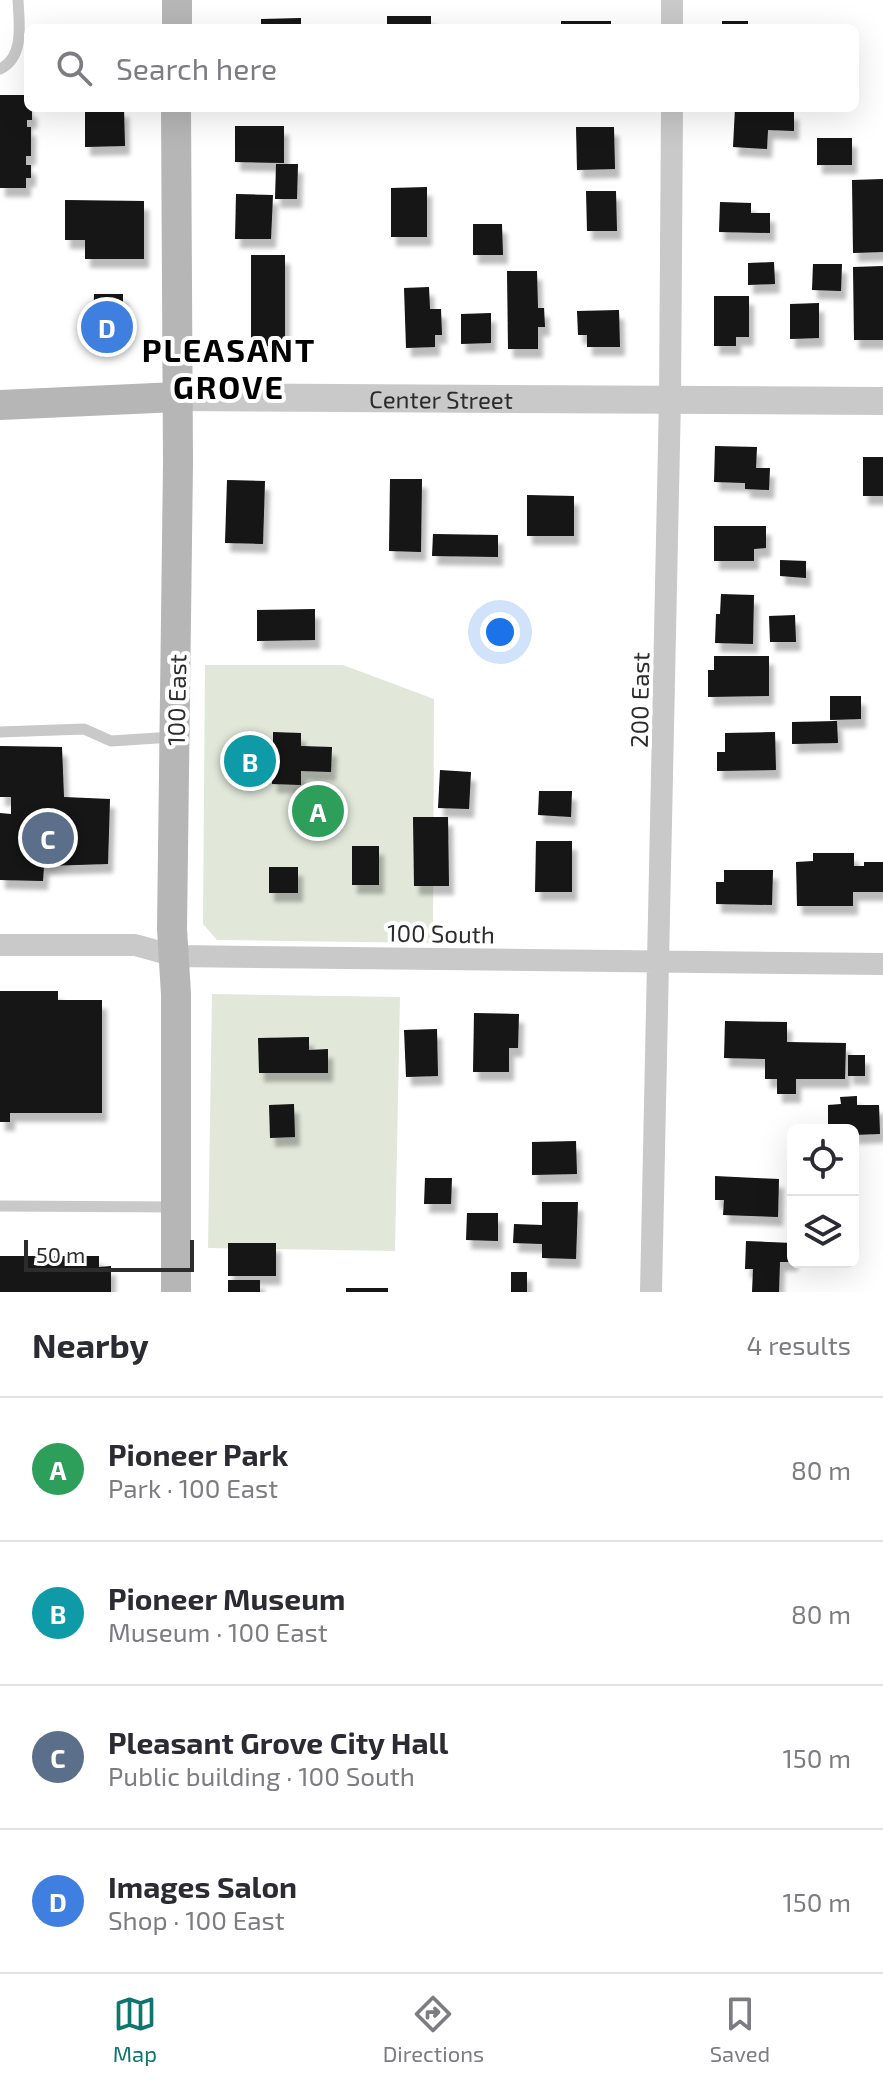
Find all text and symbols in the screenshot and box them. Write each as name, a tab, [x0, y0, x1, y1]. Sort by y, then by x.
search box	[24, 24, 859, 112]
icon: search	[52, 46, 96, 90]
text: Search here	[116, 50, 277, 86]
pin: D	[81, 297, 133, 357]
district label: PLEASANT GROVE	[142, 330, 316, 405]
street label: Center Street	[369, 384, 513, 413]
your location	[480, 612, 520, 652]
street label: 200 East	[624, 652, 654, 748]
street label: 100 East	[161, 654, 191, 746]
pin: B	[224, 731, 276, 791]
pin: A	[292, 781, 344, 841]
pin: C	[22, 808, 74, 868]
street label: 100 South	[387, 918, 495, 948]
map controls	[787, 1124, 859, 1268]
button: locate	[787, 1124, 859, 1196]
button: layers	[787, 1196, 859, 1268]
scale bar	[24, 1236, 194, 1272]
text: 50 m	[36, 1241, 85, 1267]
text: Nearby	[32, 1324, 149, 1365]
text: 4 results	[746, 1329, 851, 1360]
text: Pioneer Park	[108, 1436, 288, 1472]
text: A	[50, 1454, 66, 1485]
text: 80 m	[791, 1454, 851, 1485]
text: Park · 100 East	[108, 1472, 278, 1503]
text: Pioneer Museum	[108, 1580, 345, 1616]
text: B	[50, 1598, 66, 1629]
text: 80 m	[791, 1598, 851, 1629]
text: Museum · 100 East	[108, 1616, 328, 1647]
text: Pleasant Grove City Hall	[108, 1724, 448, 1760]
text: C	[50, 1742, 66, 1773]
text: 150 m	[782, 1742, 851, 1773]
text: Public building · 100 South	[108, 1760, 415, 1791]
text: Images Salon	[108, 1868, 297, 1904]
text: D	[49, 1886, 67, 1917]
text: 150 m	[782, 1886, 851, 1917]
text: Shop · 100 East	[108, 1904, 285, 1935]
tab: Map	[113, 1992, 157, 2066]
tab: Directions	[383, 1992, 484, 2066]
tab: Saved	[710, 1992, 770, 2066]

